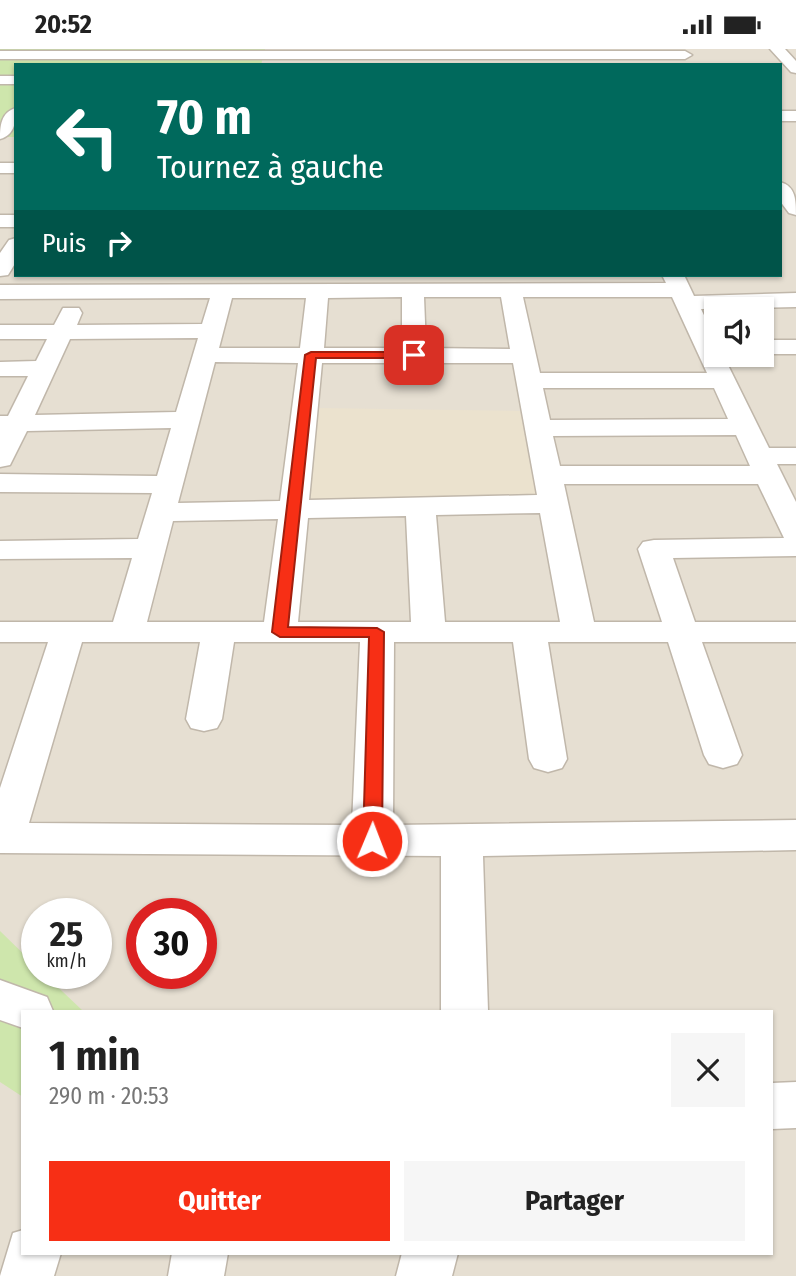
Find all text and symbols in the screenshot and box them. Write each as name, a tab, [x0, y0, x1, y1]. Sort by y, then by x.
text: 20:52	[35, 9, 92, 40]
text: 70 m	[157, 88, 252, 147]
icon: left	[42, 91, 133, 182]
text: Tournez à gauche	[157, 148, 384, 186]
icon: right	[100, 224, 138, 262]
text: Puis	[42, 228, 86, 259]
map controls	[704, 297, 774, 367]
button: sound	[704, 297, 774, 367]
pin	[384, 325, 444, 385]
icon: arrive	[395, 336, 433, 374]
position arrow	[335, 804, 409, 878]
speed limit sign: 30	[126, 898, 217, 989]
text: 25	[50, 913, 83, 955]
text: km/h	[46, 950, 87, 972]
text: 1 min	[49, 1031, 140, 1081]
button: close	[671, 1033, 745, 1107]
text: 290 m · 20:53	[49, 1082, 169, 1110]
button: Quitter	[49, 1161, 390, 1241]
button: Partager	[404, 1161, 745, 1241]

